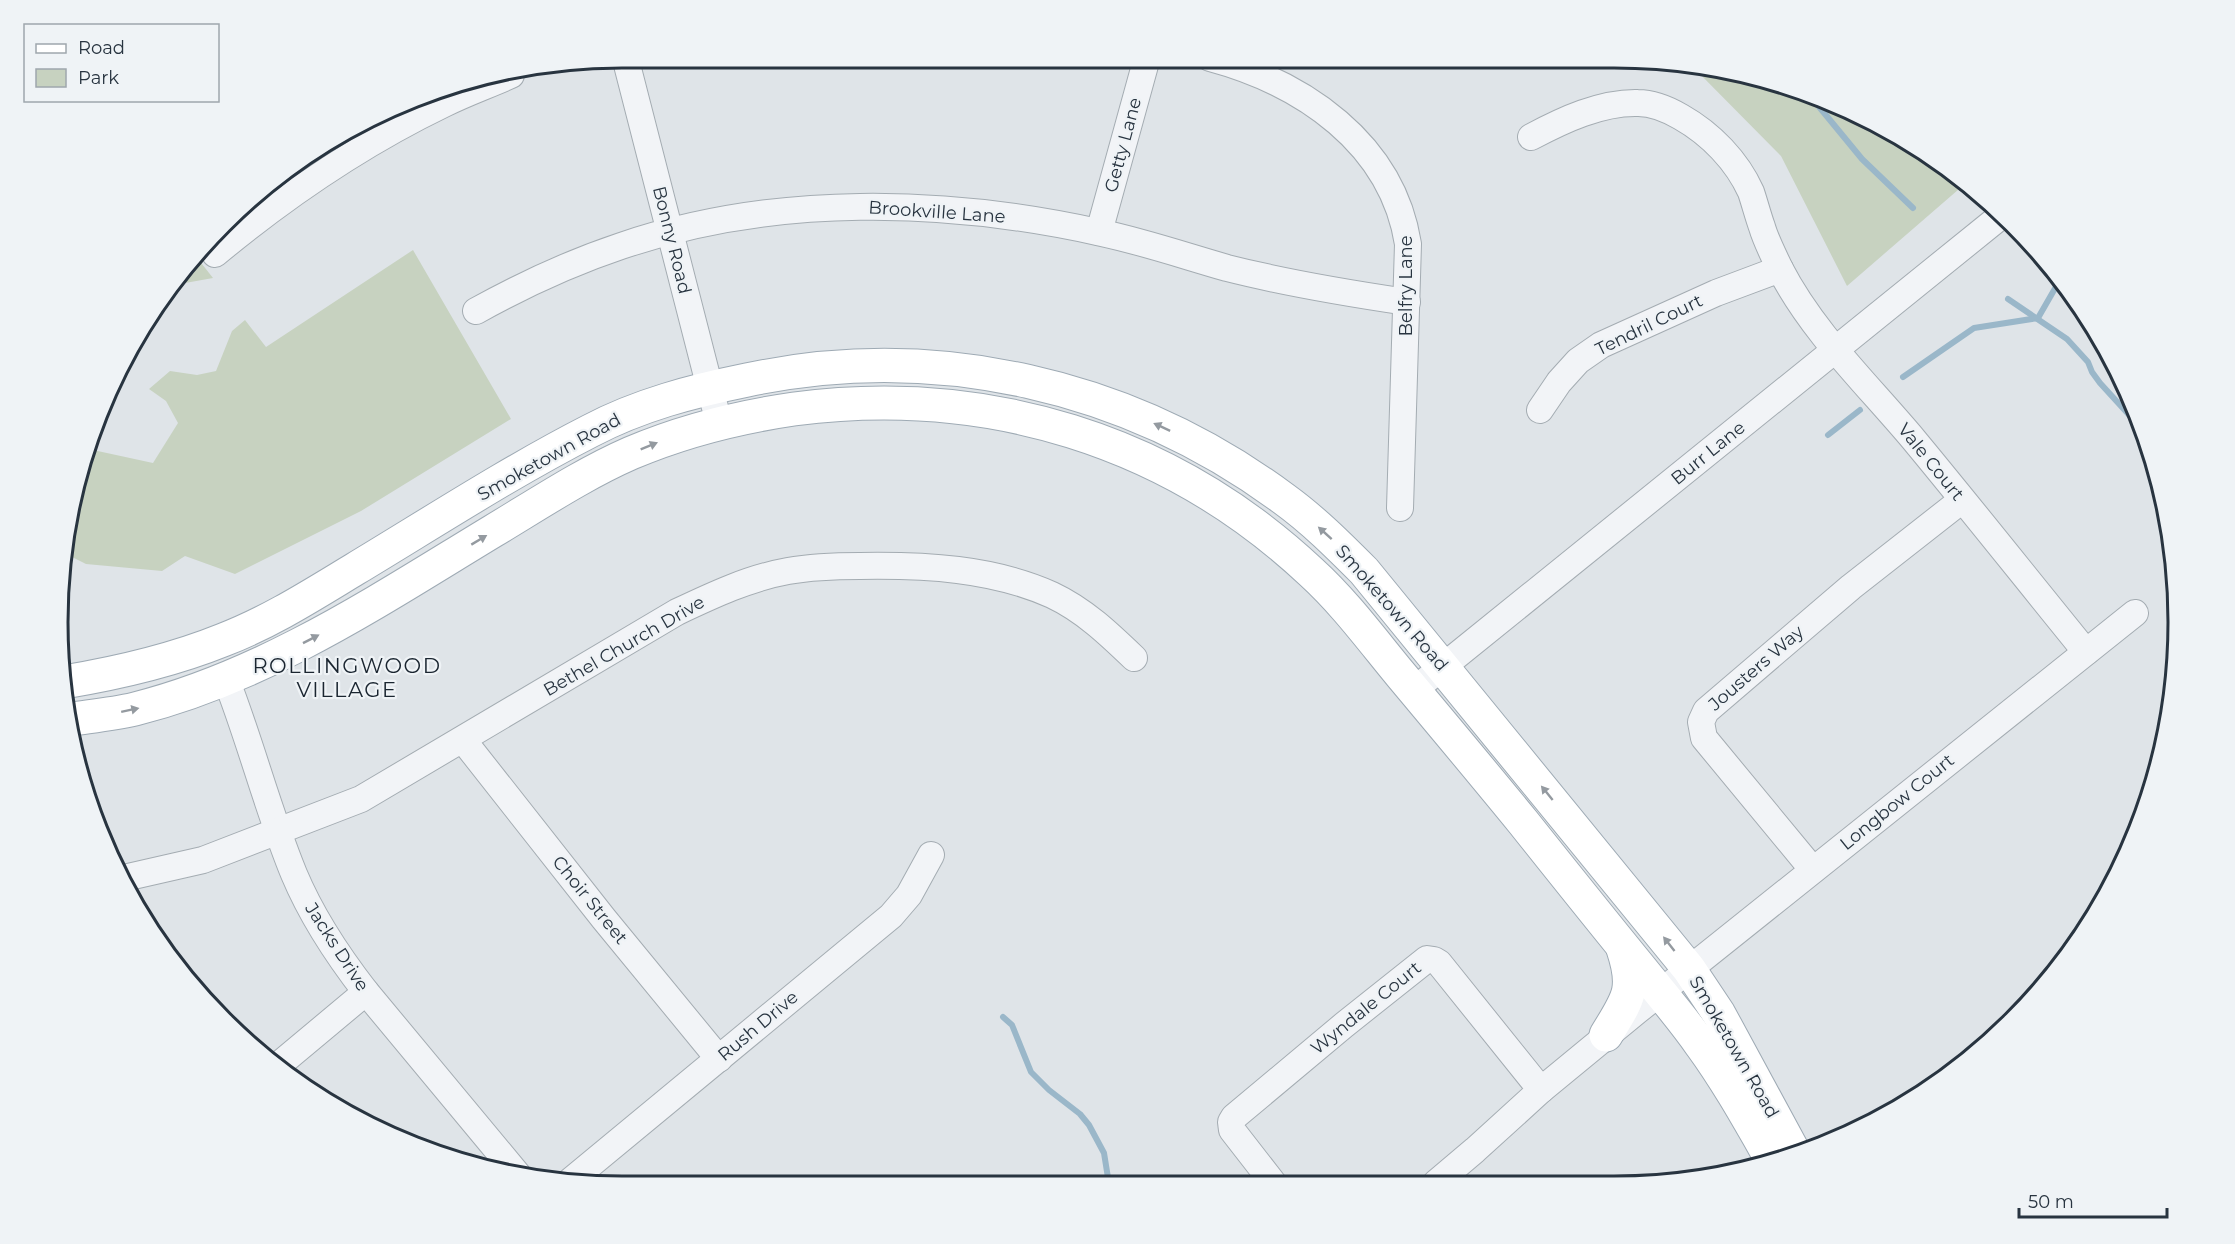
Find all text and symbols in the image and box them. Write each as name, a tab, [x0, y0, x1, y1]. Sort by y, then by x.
legend	[24, 24, 219, 102]
text: Road	[78, 37, 125, 59]
text: Park	[78, 67, 119, 89]
street label: Getty Lane	[1100, 95, 1146, 195]
street label: Bonny Road	[648, 184, 696, 296]
street label: Brookville Lane	[868, 196, 1006, 228]
street label: Belfry Lane	[1395, 235, 1417, 337]
street label: Tendril Court	[1592, 290, 1706, 360]
street label: Smoketown Road	[473, 408, 625, 506]
street label: Burr Lane	[1667, 416, 1750, 490]
street label: Vale Court	[1893, 419, 1969, 505]
one-way arrow	[1153, 423, 1170, 432]
one-way arrow	[641, 441, 659, 451]
one-way arrow	[1318, 527, 1333, 540]
one-way arrow	[471, 534, 487, 545]
street label: Smoketown Road	[1331, 540, 1453, 676]
street label: Bethel Church Drive	[540, 591, 709, 701]
street label: Jousters Way	[1703, 621, 1808, 716]
one-way arrow	[303, 634, 320, 644]
district label: ROLLINGWOOD VILLAGE	[252, 653, 442, 702]
one-way arrow	[121, 704, 139, 714]
street label: Longbow Court	[1835, 749, 1959, 855]
one-way arrow	[1540, 785, 1553, 801]
street label: Choir Street	[548, 851, 632, 949]
street label: Jacks Drive	[300, 898, 374, 995]
one-way arrow	[1663, 936, 1676, 952]
street label: Wyndale Court	[1306, 957, 1426, 1059]
street label: Smoketown Road	[1684, 972, 1784, 1122]
street label: Rush Drive	[713, 986, 803, 1066]
scale bar	[2019, 1181, 2168, 1219]
text: 50 m	[2028, 1191, 2074, 1213]

